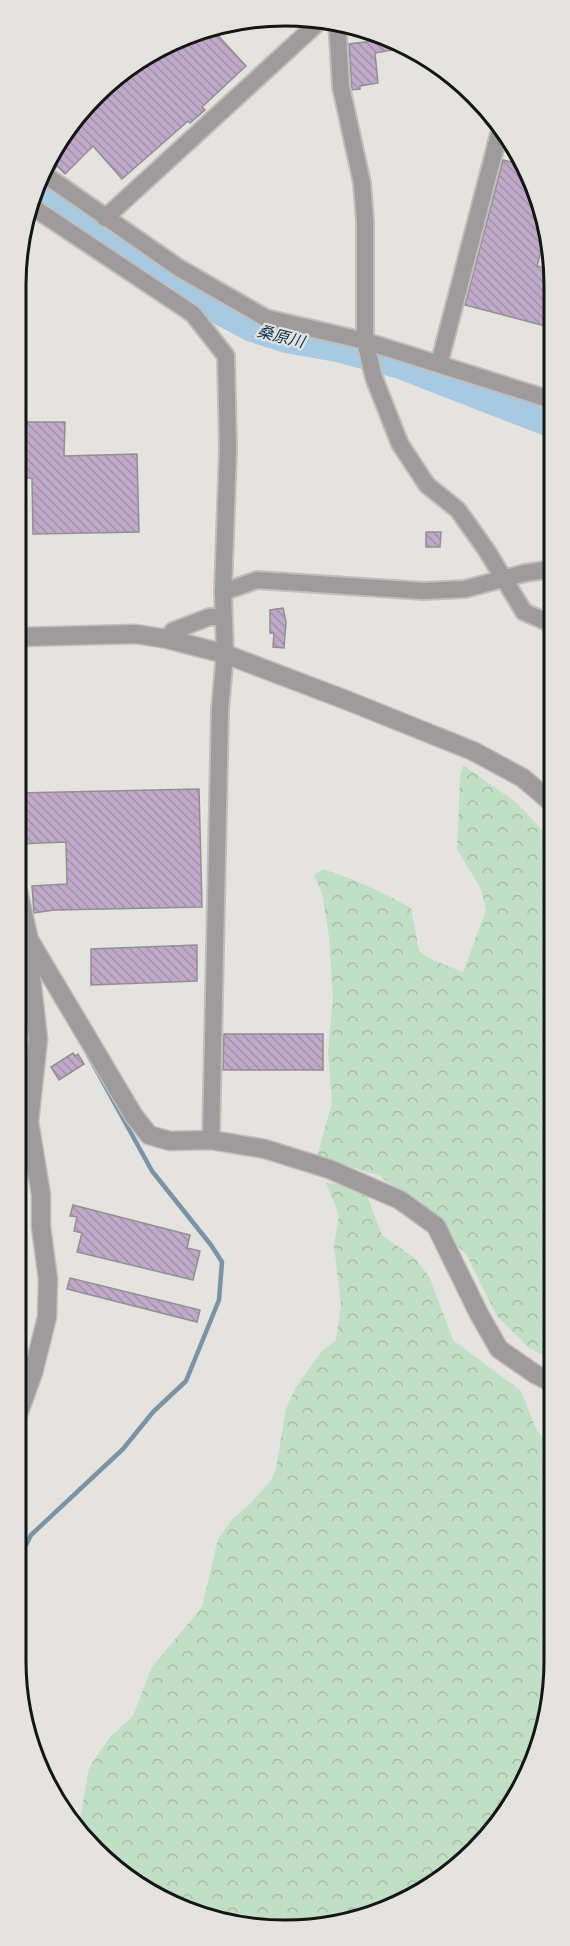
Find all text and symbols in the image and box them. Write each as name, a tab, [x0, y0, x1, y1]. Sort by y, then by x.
water label: 桑原川	[256, 320, 309, 351]

